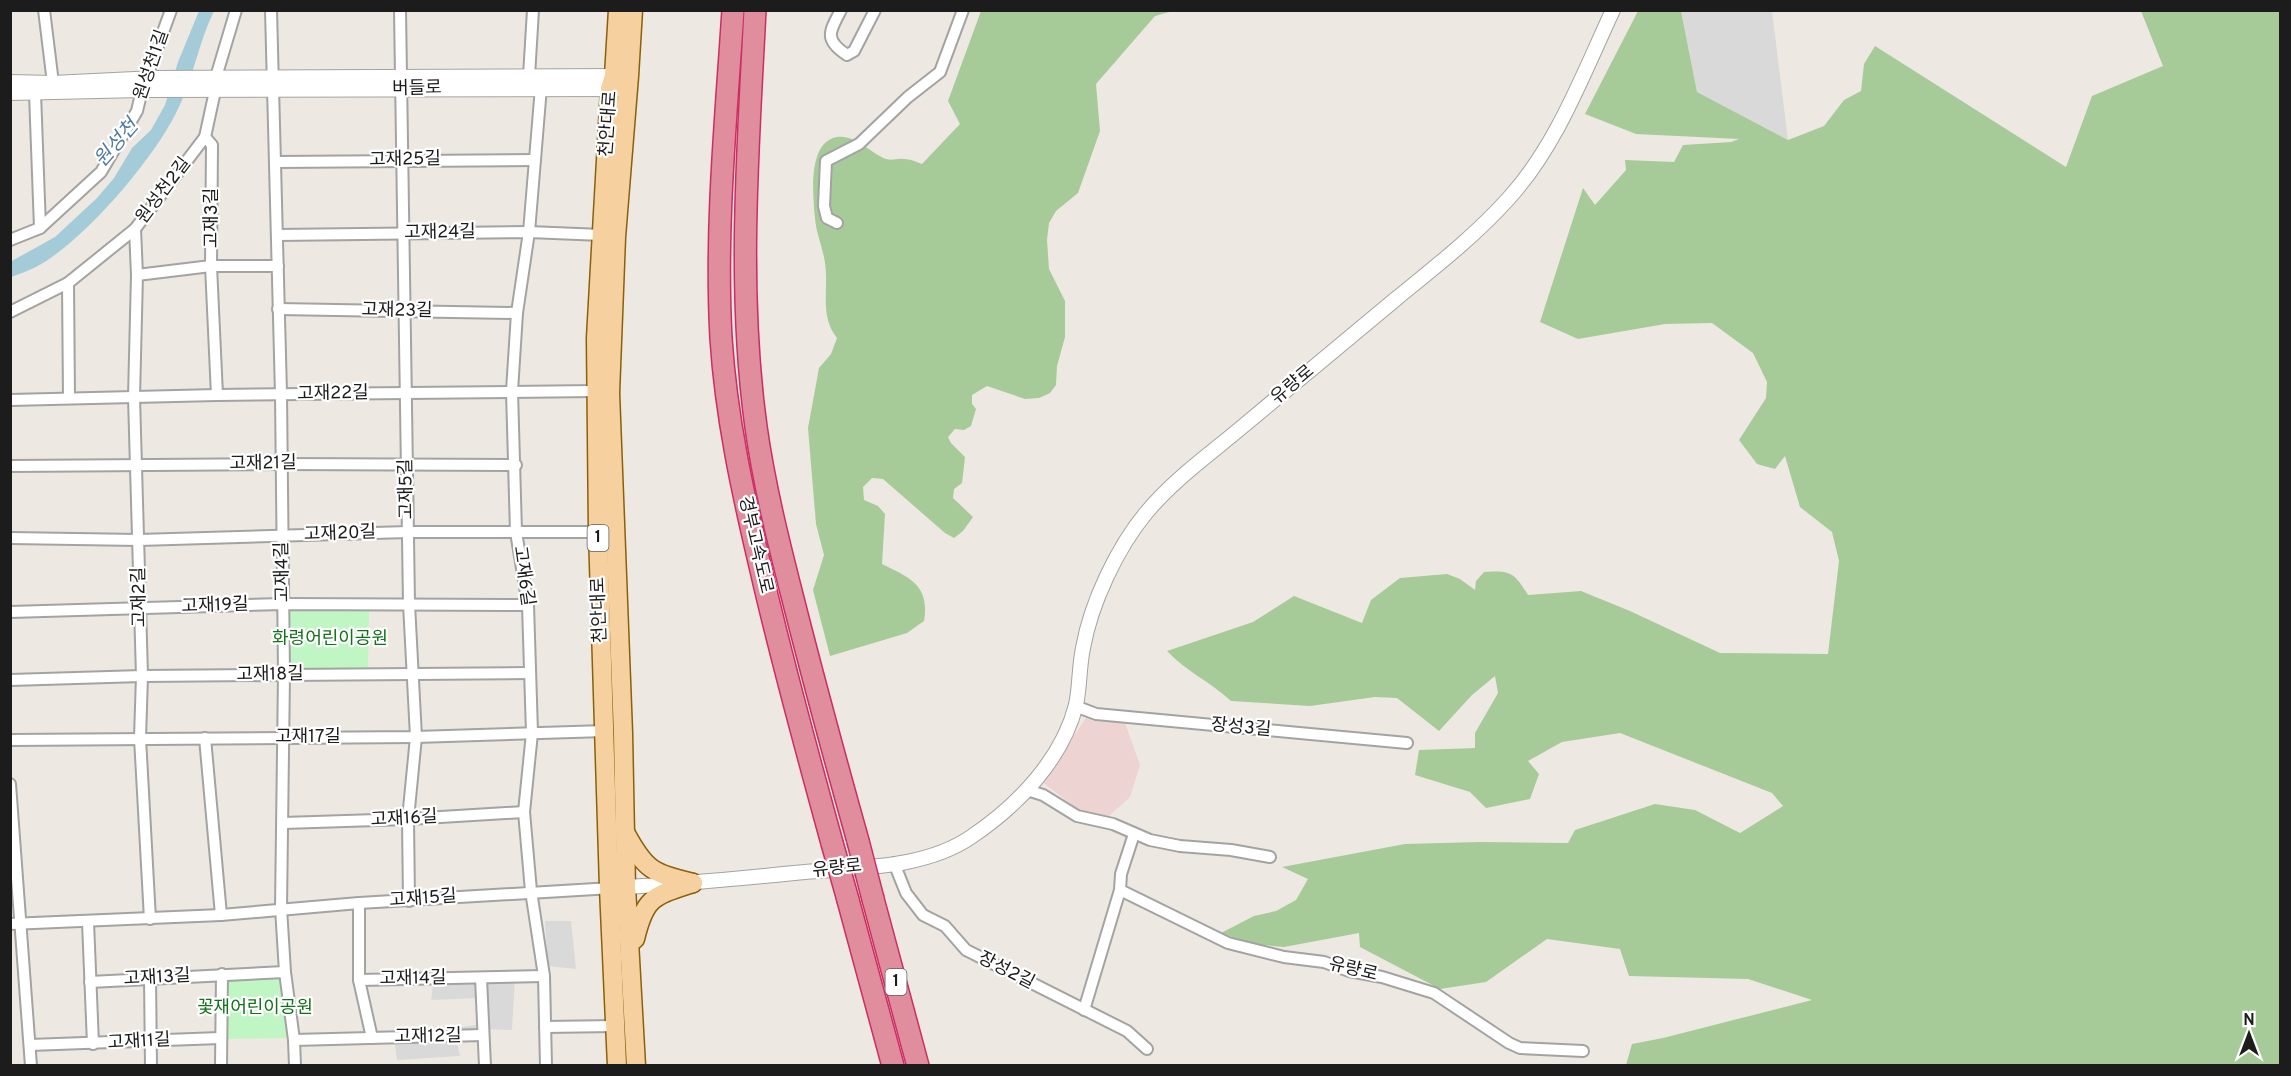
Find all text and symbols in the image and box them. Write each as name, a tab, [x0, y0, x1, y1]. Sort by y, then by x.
street label: 원성천1길	[129, 27, 175, 103]
street label: 버들로	[392, 77, 442, 101]
street label: 천안대로	[595, 90, 623, 158]
water label: 원성천	[89, 113, 147, 173]
street label: 고재25길	[369, 148, 441, 172]
street label: 원성천2길	[132, 153, 196, 229]
street label: 고재3길	[201, 188, 224, 248]
street label: 고재24길	[404, 221, 476, 245]
street label: 고재23길	[361, 299, 433, 323]
street label: 유량로	[1267, 360, 1319, 410]
street label: 고재22길	[297, 382, 369, 406]
street label: 고재21길	[229, 452, 297, 476]
street label: 고재5길	[395, 458, 419, 520]
street label: 경부고속도로	[733, 494, 777, 596]
street label: 고재20길	[303, 521, 377, 547]
road number: 1	[588, 525, 608, 551]
street label: 고재4길	[271, 541, 295, 603]
street label: 고재6길	[507, 544, 539, 608]
street label: 고재2길	[128, 566, 152, 628]
street label: 천안대로	[587, 576, 613, 644]
street label: 고재19길	[181, 593, 249, 619]
park label: 화령어린이공원	[272, 628, 388, 651]
street label: 고재18길	[236, 663, 304, 687]
street label: 장성3길	[1210, 714, 1272, 742]
street label: 고재17길	[275, 726, 341, 749]
street label: 고재16길	[370, 806, 438, 832]
street label: 유량로	[811, 855, 863, 883]
street label: 고재15길	[388, 885, 458, 913]
street label: 장성2길	[974, 947, 1038, 995]
street label: 유량로	[1326, 953, 1380, 987]
street label: 고재13길	[123, 965, 191, 991]
street label: 고재14길	[379, 967, 447, 991]
road number: 1	[886, 969, 906, 995]
park label: 꽃재어린이공원	[197, 997, 313, 1020]
north arrow	[2219, 1004, 2279, 1064]
text: N	[2243, 1011, 2255, 1031]
street label: 고재12길	[394, 1025, 462, 1049]
street label: 고재11길	[107, 1029, 171, 1055]

